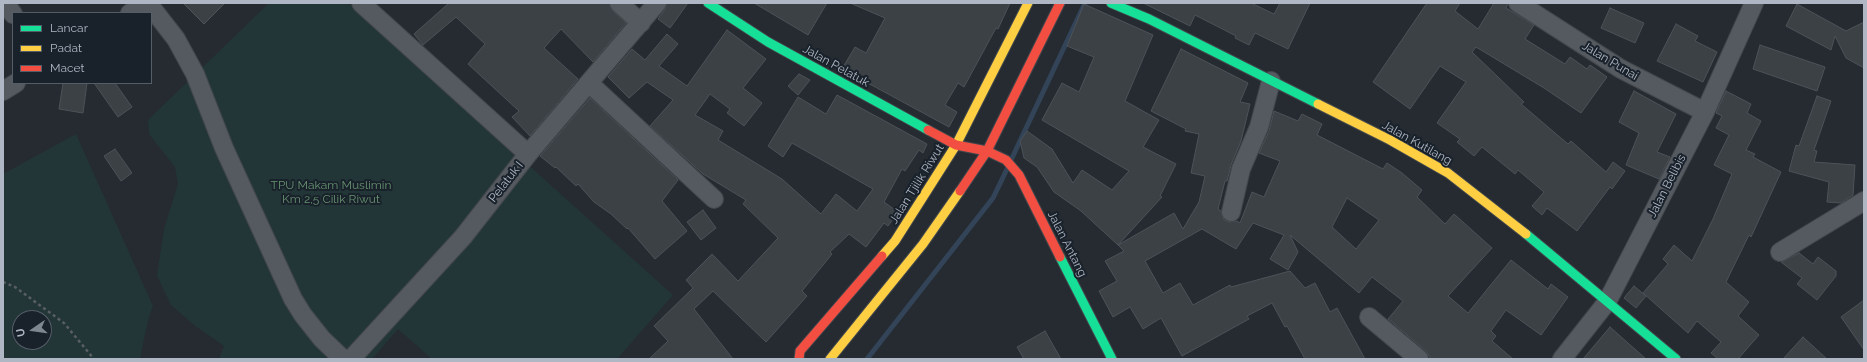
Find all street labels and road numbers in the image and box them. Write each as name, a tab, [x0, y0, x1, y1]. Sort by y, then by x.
street label: Jalan Punai	[1579, 39, 1641, 83]
street label: Jalan Pelatuk	[800, 42, 872, 90]
street label: Jalan Kutilang	[1380, 118, 1454, 168]
street label: Jalan Tjilik Riwut	[887, 141, 947, 227]
street label: Jalan Belibis	[1645, 152, 1689, 220]
street label: Pelatuk I	[486, 159, 526, 205]
street label: Jalan Antang	[1044, 209, 1090, 279]

